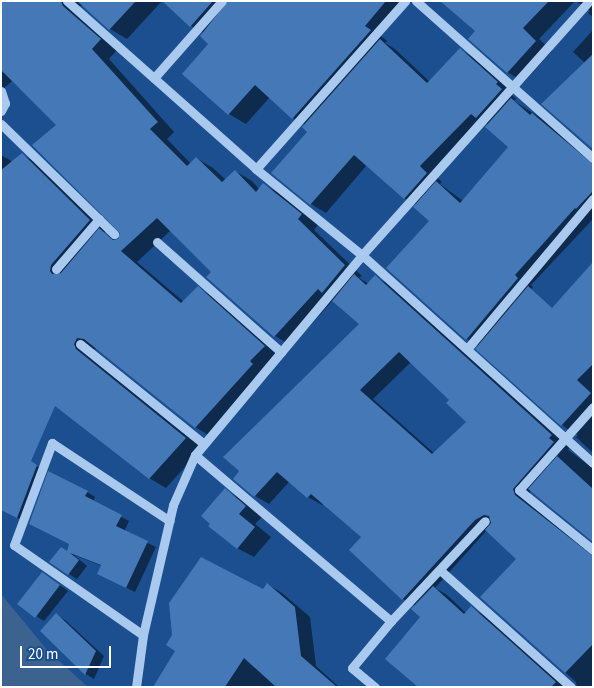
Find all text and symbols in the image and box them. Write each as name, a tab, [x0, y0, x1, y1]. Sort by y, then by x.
scale bar	[22, 636, 114, 668]
text: 20 m	[28, 644, 58, 665]

